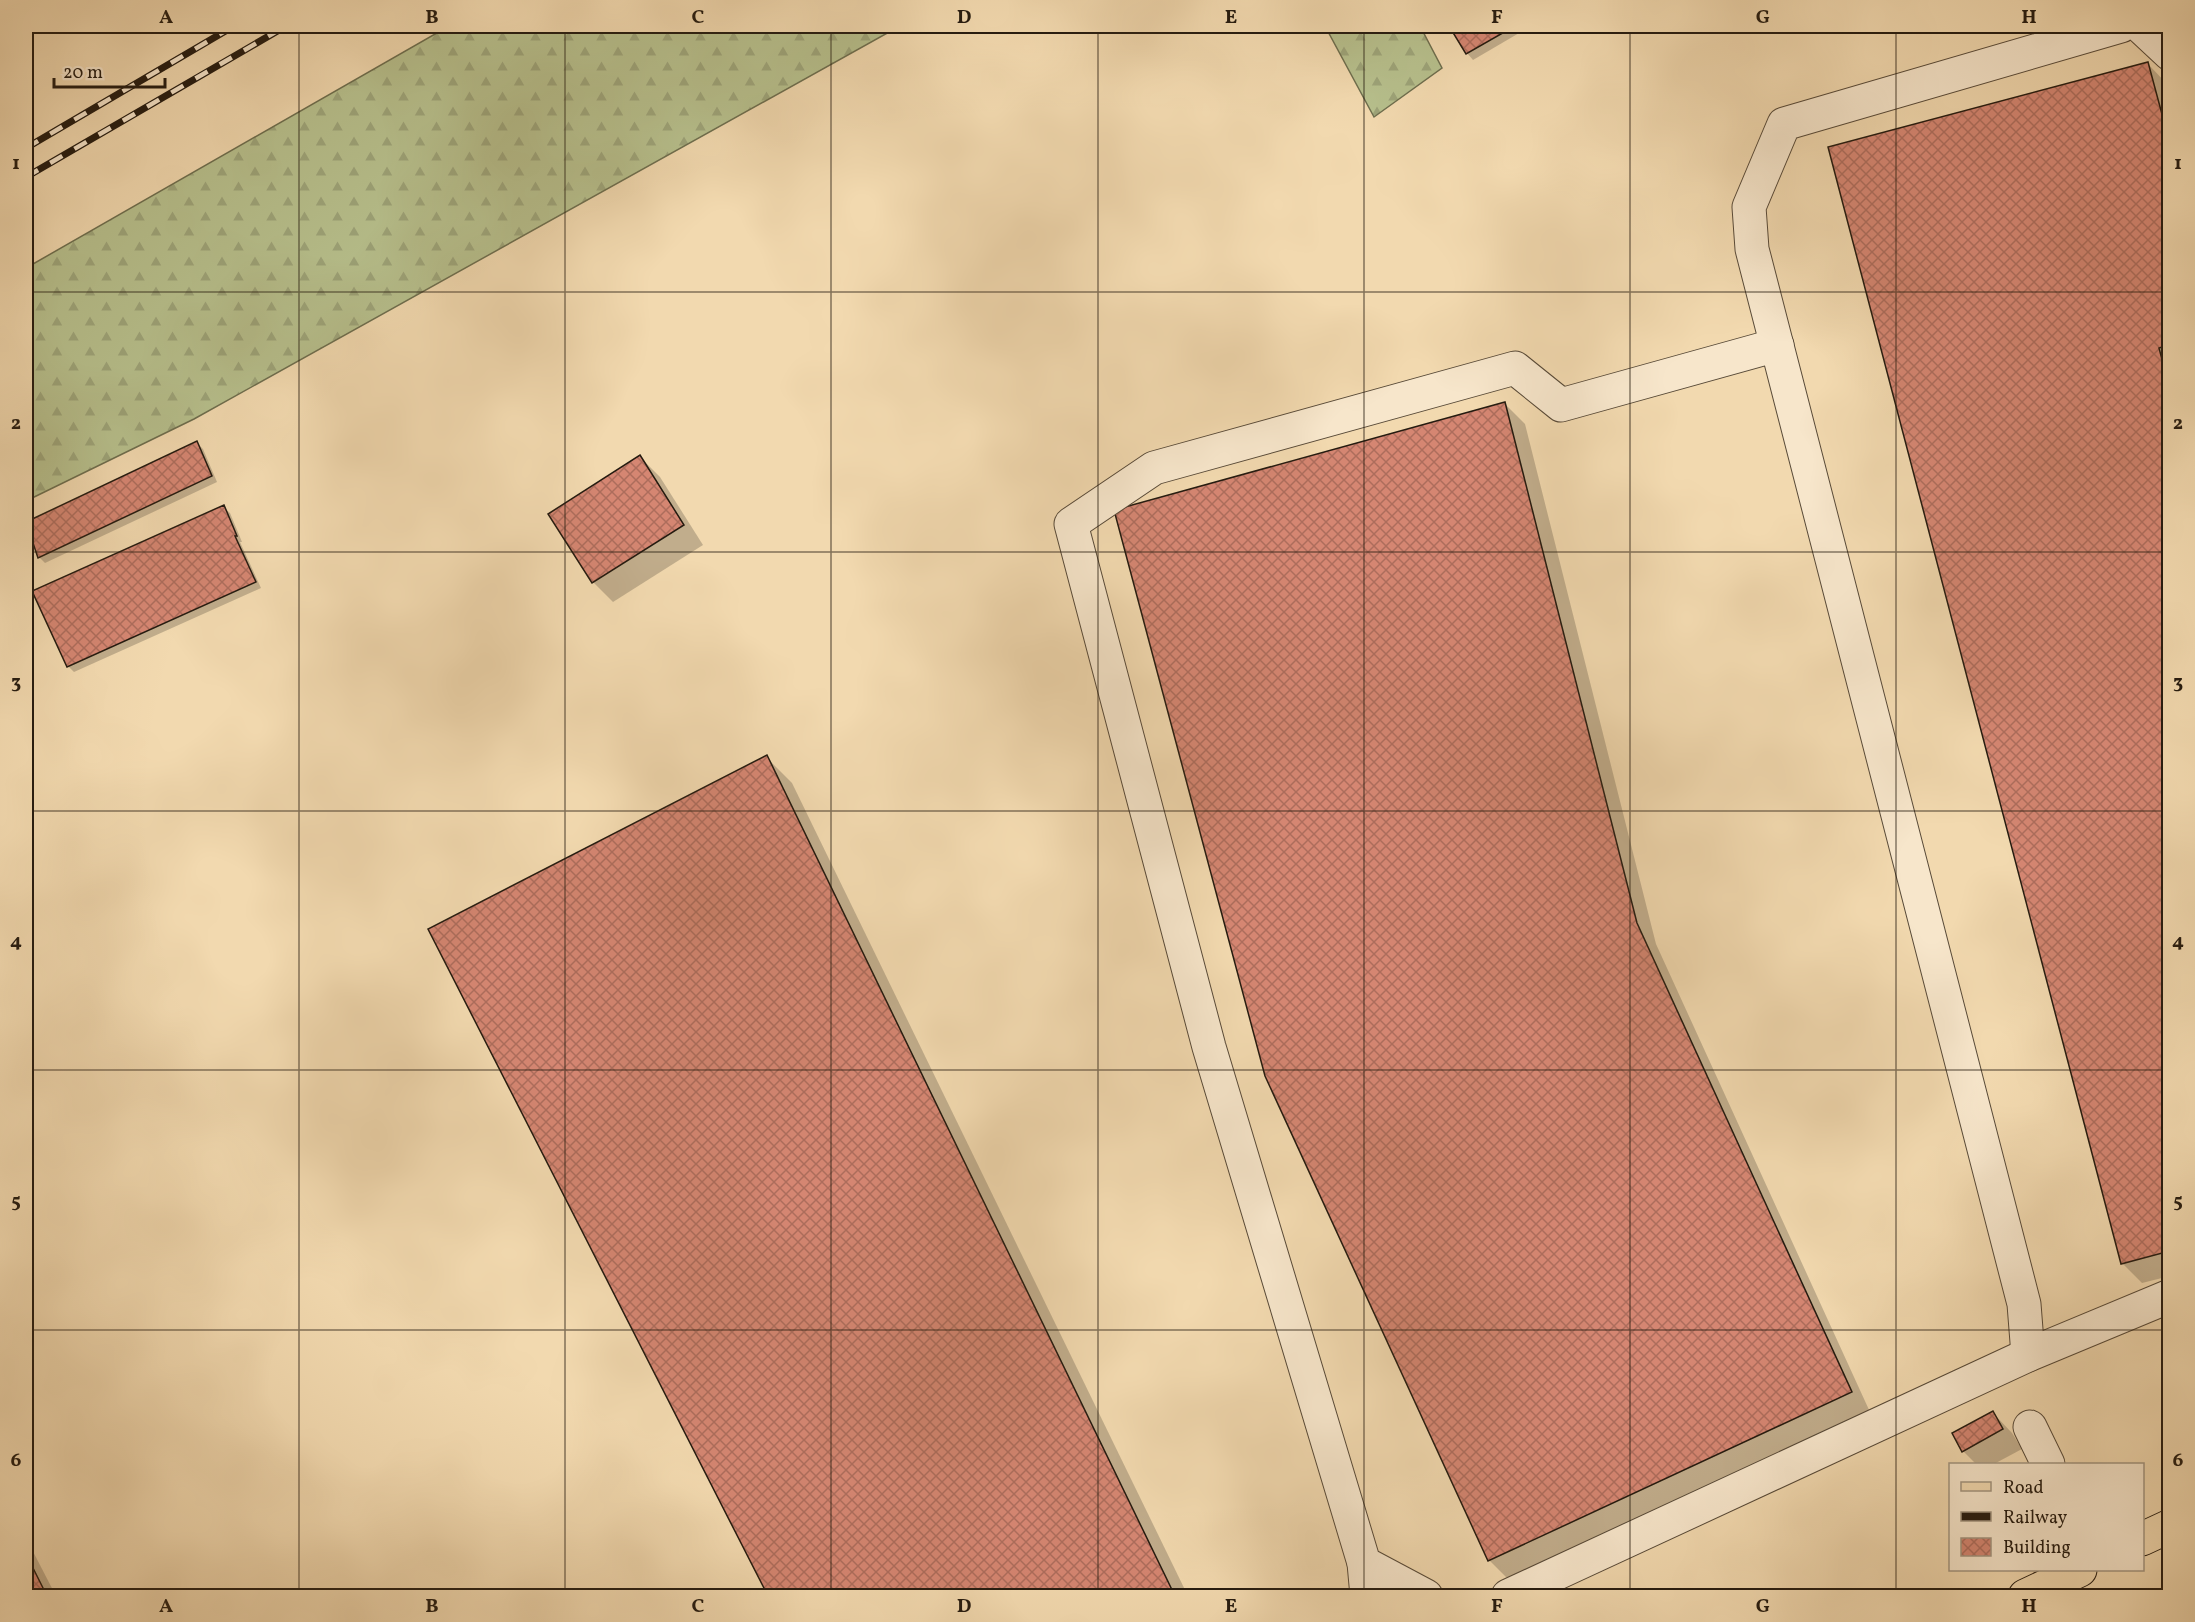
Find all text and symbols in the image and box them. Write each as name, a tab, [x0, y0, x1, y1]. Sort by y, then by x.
text: A	[159, 4, 173, 32]
text: B	[425, 4, 439, 32]
text: C	[692, 4, 705, 32]
text: D	[957, 4, 971, 32]
text: E	[1225, 4, 1237, 32]
text: F	[1491, 4, 1503, 32]
text: G	[1756, 4, 1770, 32]
text: H	[2021, 4, 2037, 32]
scale bar	[54, 51, 165, 89]
text: 20 m	[63, 61, 103, 86]
text: 1	[12, 150, 20, 178]
text: 1	[2174, 150, 2182, 178]
text: 2	[11, 410, 21, 438]
text: 2	[2173, 410, 2183, 438]
text: 3	[11, 669, 21, 697]
text: 3	[2173, 669, 2183, 697]
text: 4	[10, 928, 22, 956]
text: 4	[2172, 928, 2184, 956]
text: 5	[11, 1188, 21, 1216]
text: 5	[2173, 1188, 2183, 1216]
text: 6	[11, 1447, 22, 1475]
text: 6	[2173, 1447, 2184, 1475]
legend	[1949, 1463, 2144, 1571]
text: Road	[2003, 1476, 2044, 1501]
text: Railway	[2003, 1506, 2067, 1531]
text: Building	[2003, 1536, 2071, 1561]
text: A	[159, 1593, 173, 1621]
text: B	[425, 1593, 439, 1621]
text: C	[692, 1593, 705, 1621]
text: D	[957, 1593, 971, 1621]
text: E	[1225, 1593, 1237, 1621]
text: F	[1491, 1593, 1503, 1621]
text: G	[1756, 1593, 1770, 1621]
text: H	[2021, 1593, 2037, 1621]

